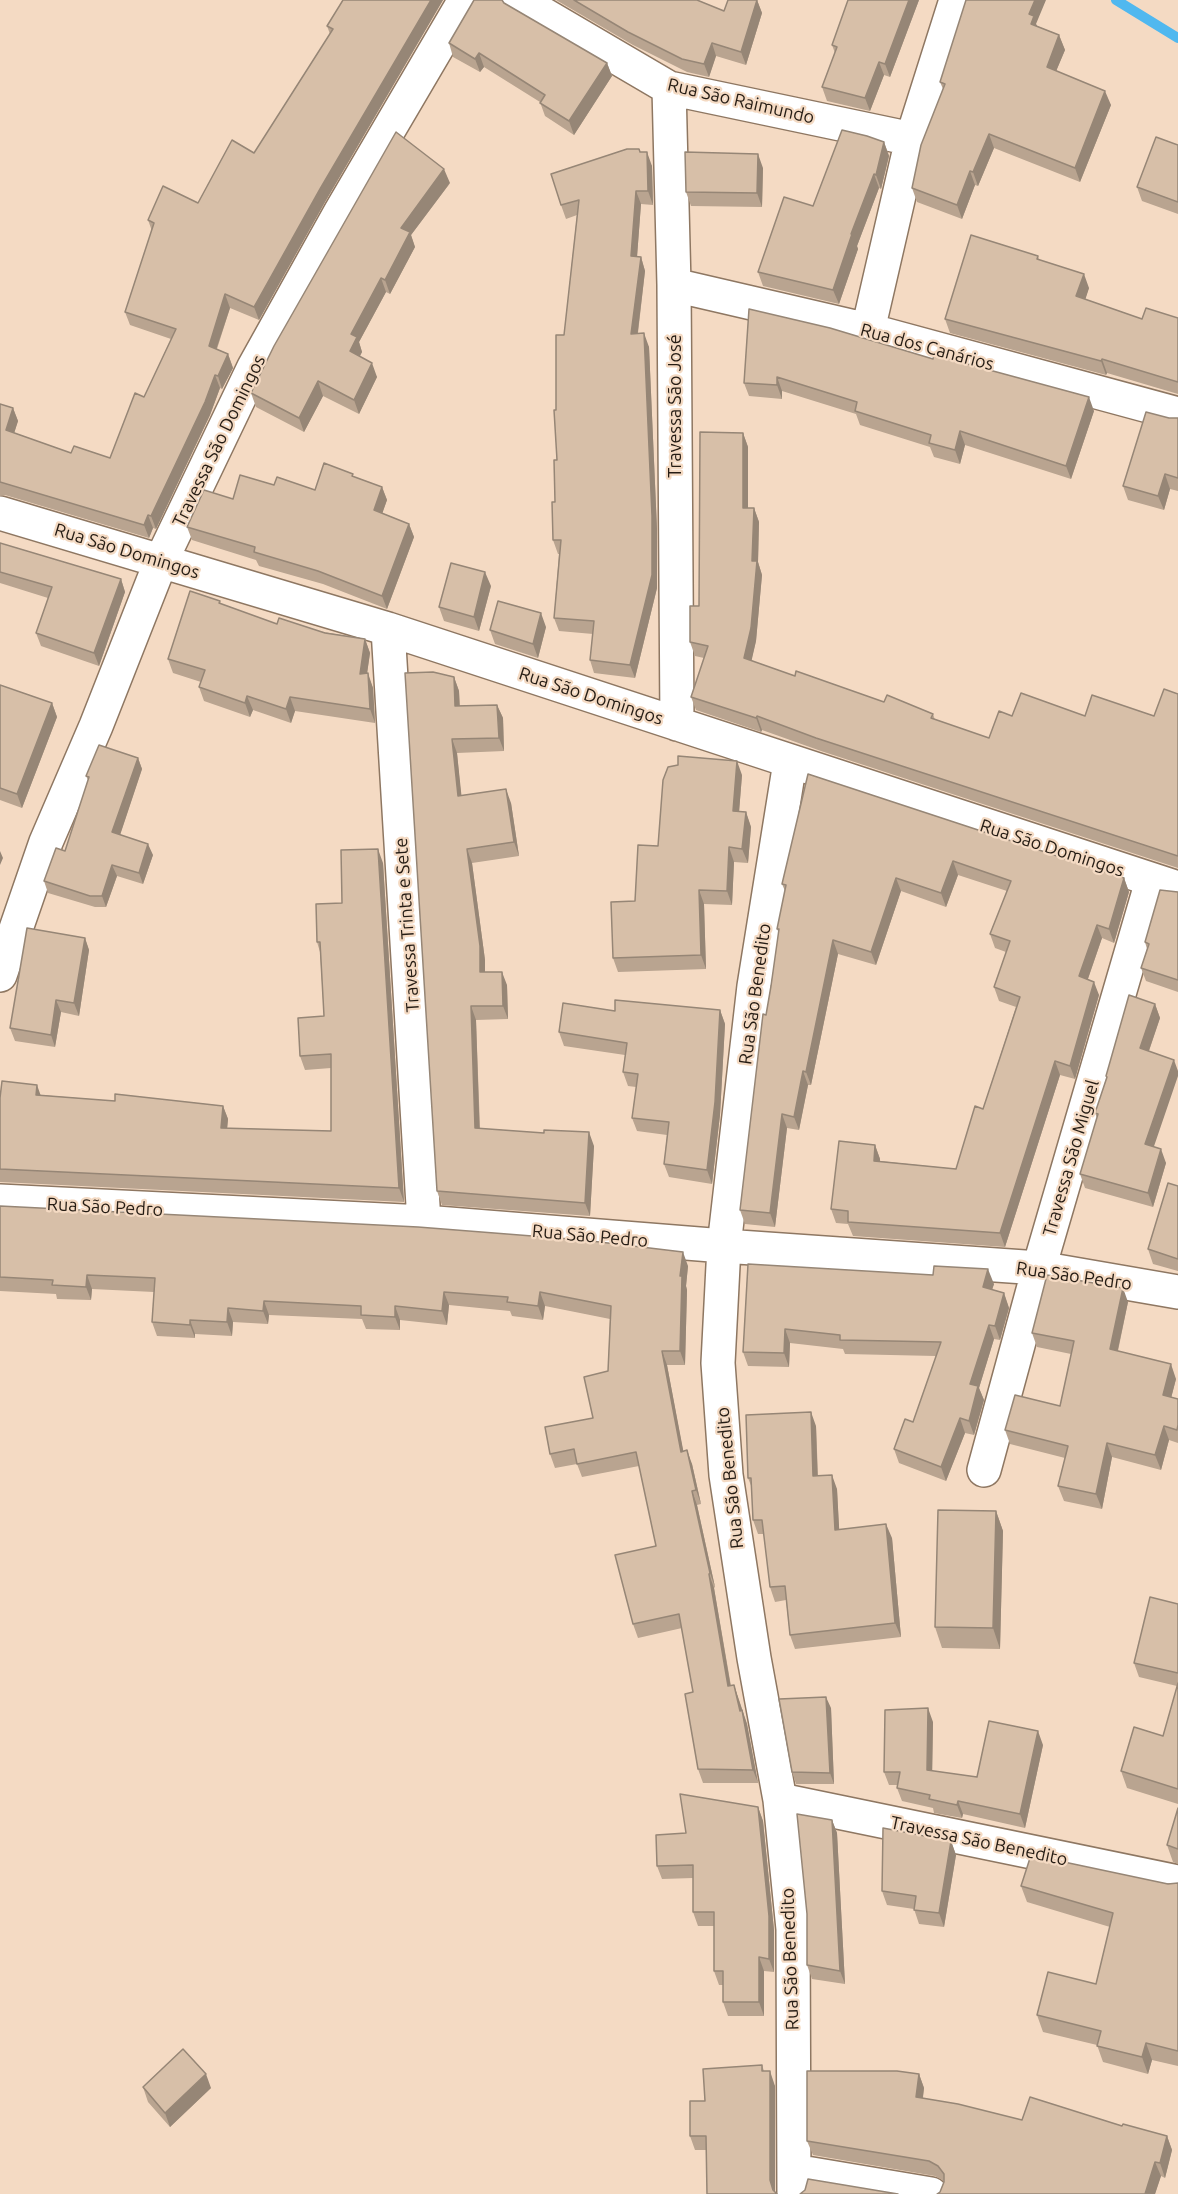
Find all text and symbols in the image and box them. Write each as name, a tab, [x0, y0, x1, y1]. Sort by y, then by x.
street label: Rua São Raimundo	[665, 74, 817, 128]
street label: Rua dos Canários	[858, 319, 996, 375]
street label: Travessa São José	[664, 334, 686, 478]
street label: Travessa São Domingos	[168, 352, 270, 530]
street label: Rua São Domingos	[52, 519, 202, 583]
street label: Rua São Domingos	[516, 663, 666, 729]
street label: Rua São Domingos	[977, 815, 1127, 881]
street label: Travessa Trinta e Sete	[390, 837, 424, 1013]
street label: Rua São Benedito	[734, 922, 776, 1066]
street label: Travessa São Miguel	[1038, 1077, 1104, 1239]
street label: Rua São Pedro	[46, 1193, 164, 1221]
street label: Rua São Pedro	[531, 1220, 649, 1252]
street label: Rua São Pedro	[1015, 1257, 1133, 1295]
street label: Rua São Benedito	[712, 1406, 748, 1550]
street label: Travessa São Benedito	[888, 1812, 1070, 1870]
street label: Rua São Benedito	[777, 1888, 803, 2030]

